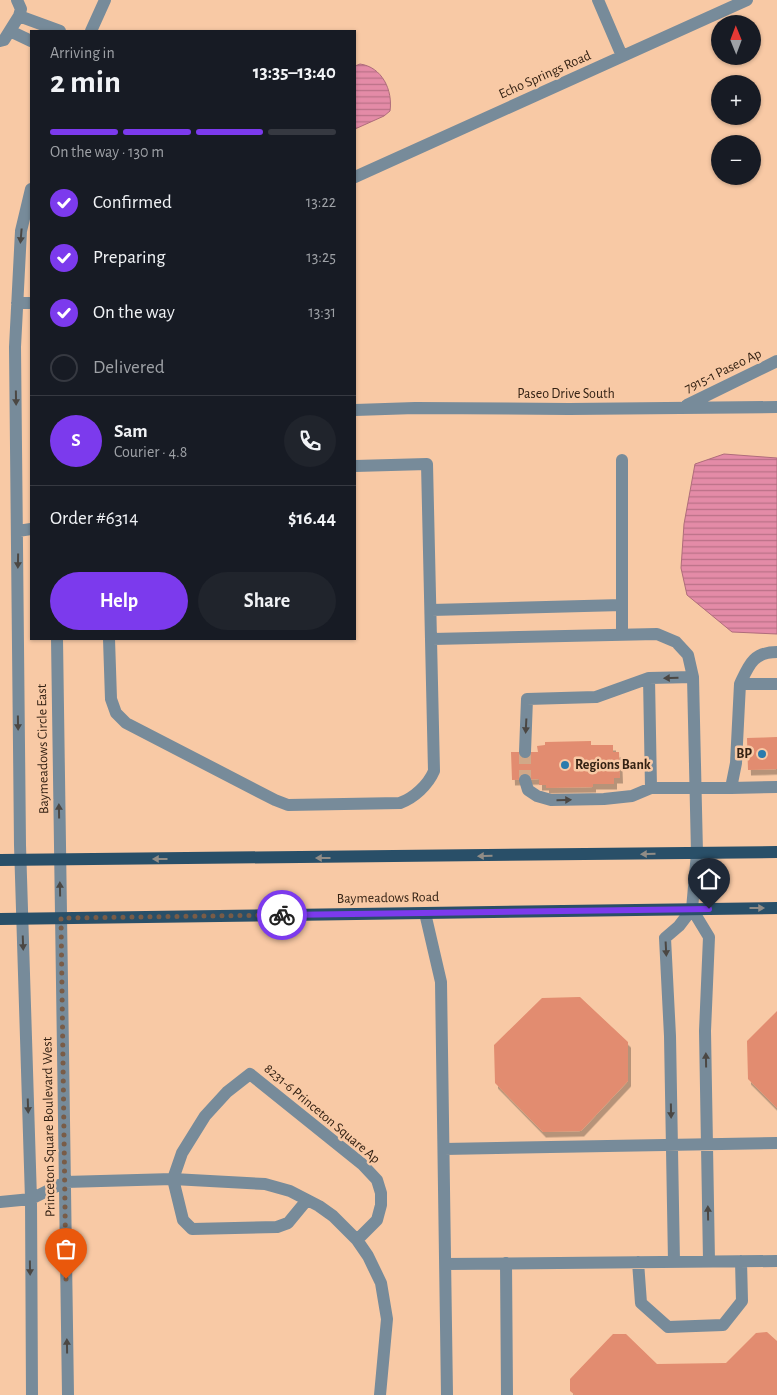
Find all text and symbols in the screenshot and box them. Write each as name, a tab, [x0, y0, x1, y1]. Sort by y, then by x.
north arrow	[711, 15, 761, 65]
map controls	[711, 15, 761, 185]
text: Arriving in	[50, 45, 115, 61]
street label: Echo Springs Road	[497, 48, 593, 102]
text: 13:35–13:40	[253, 63, 336, 82]
text: 2 min	[50, 66, 121, 98]
button: +	[711, 75, 761, 125]
button: −	[711, 135, 761, 185]
text: On the way · 130 m	[50, 144, 164, 160]
icon: check	[50, 189, 78, 217]
text: Confirmed	[93, 193, 172, 212]
text: 13:22	[306, 194, 336, 210]
one-way arrow	[17, 228, 25, 244]
icon: check	[50, 244, 78, 272]
text: Preparing	[93, 248, 166, 267]
text: 13:25	[306, 249, 336, 265]
icon: check	[50, 299, 78, 327]
text: On the way	[93, 303, 175, 322]
text: 13:31	[308, 304, 336, 320]
street label: 7915-1 Paseo Ap	[682, 346, 764, 396]
text: Delivered	[93, 358, 165, 377]
street label: Paseo Drive South	[517, 387, 615, 401]
one-way arrow	[12, 391, 20, 407]
button: phone	[284, 415, 336, 467]
text: Sam	[114, 422, 148, 441]
text: S	[71, 431, 81, 450]
text: Courier · 4.8	[114, 444, 187, 460]
text: Order #6314	[50, 509, 138, 528]
text: $16.44	[288, 509, 336, 528]
one-way arrow	[14, 553, 22, 569]
button: Help	[50, 572, 188, 630]
button: Share	[198, 572, 336, 630]
one-way arrow	[663, 674, 679, 682]
street label: Baymeadows Circle East	[35, 683, 51, 814]
one-way arrow	[14, 716, 22, 732]
one-way arrow	[522, 718, 530, 734]
place label: BP	[736, 747, 752, 761]
marker: BP	[756, 748, 768, 760]
place label: Regions Bank	[575, 758, 651, 772]
marker: Regions Bank	[559, 759, 571, 771]
one-way arrow	[556, 795, 572, 803]
one-way arrow	[55, 802, 63, 818]
one-way arrow	[640, 850, 656, 858]
one-way arrow	[477, 852, 493, 860]
one-way arrow	[315, 854, 331, 862]
one-way arrow	[152, 855, 168, 863]
pin	[688, 858, 730, 909]
icon: home	[695, 865, 723, 893]
one-way arrow	[56, 880, 64, 896]
courier	[257, 890, 307, 940]
street label: Baymeadows Road	[337, 890, 439, 906]
icon: bike	[268, 901, 296, 929]
one-way arrow	[749, 904, 765, 912]
one-way arrow	[20, 936, 28, 952]
one-way arrow	[662, 941, 670, 957]
street label: Princeton Square Boulevard West	[40, 1036, 58, 1217]
one-way arrow	[701, 1052, 709, 1068]
street label: 8231-6 Princeton Square Ap	[261, 1062, 383, 1166]
one-way arrow	[24, 1098, 32, 1114]
one-way arrow	[667, 1103, 675, 1119]
one-way arrow	[704, 1204, 712, 1220]
pin	[45, 1228, 87, 1279]
icon: bag	[52, 1235, 80, 1263]
one-way arrow	[27, 1261, 35, 1277]
one-way arrow	[63, 1338, 71, 1354]

